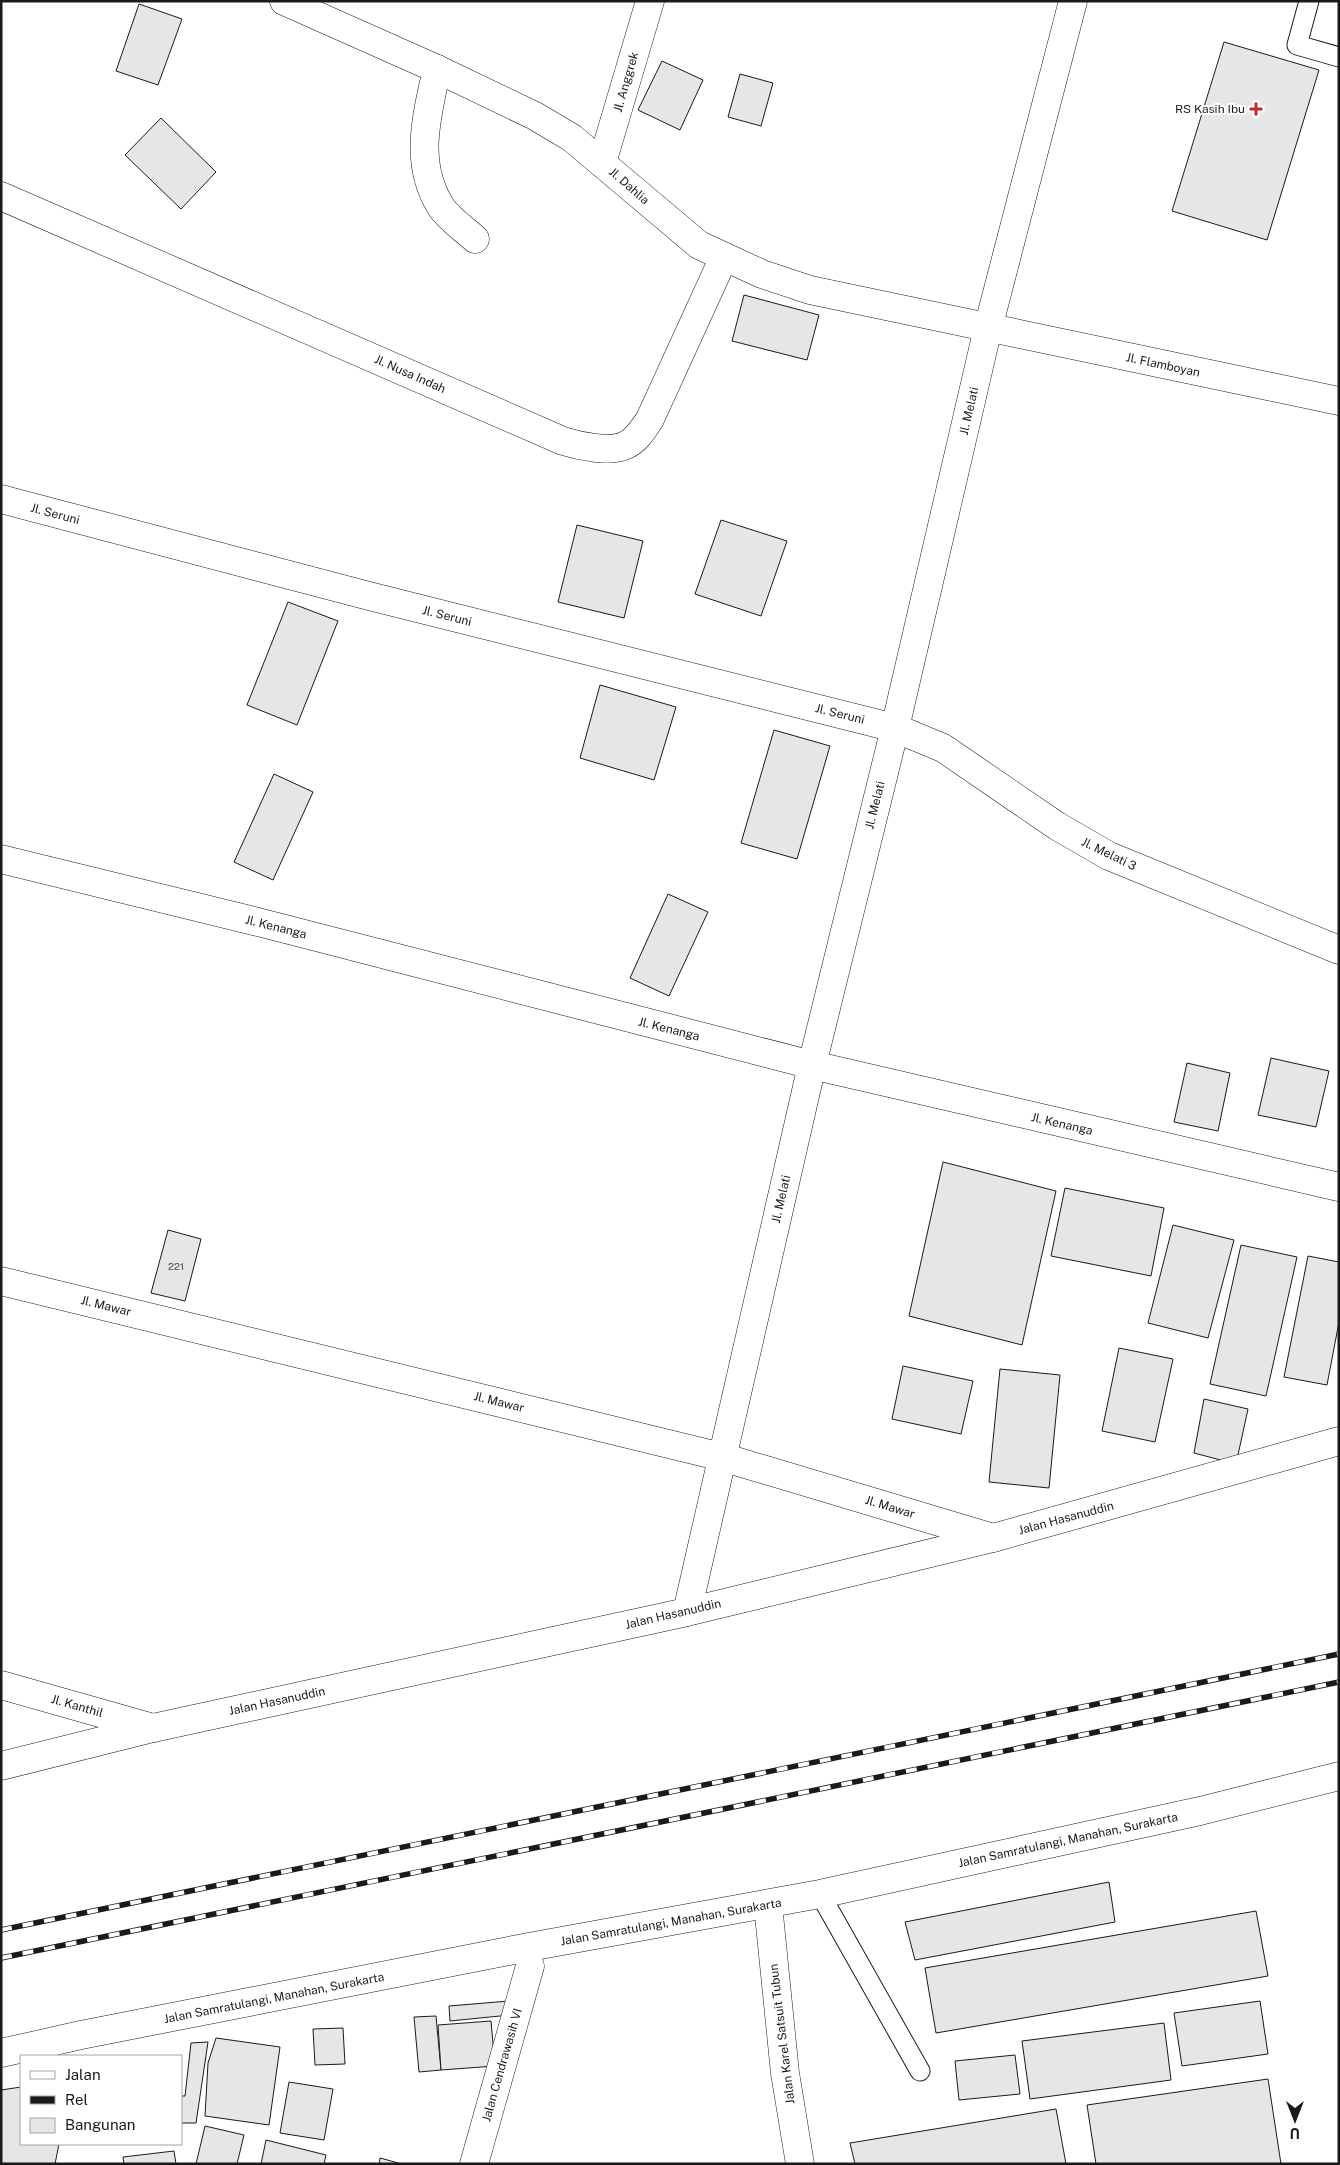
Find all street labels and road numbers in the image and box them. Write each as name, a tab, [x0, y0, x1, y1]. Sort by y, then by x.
street label: Jl. Anggrek	[611, 50, 641, 114]
street label: Jl. Dahlia	[606, 165, 652, 207]
street label: Jl. Flamboyan	[1125, 350, 1201, 380]
street label: Jl. Nusa Indah	[372, 352, 448, 396]
street label: Jl. Melati	[957, 386, 981, 436]
street label: Jl. Seruni	[29, 501, 81, 527]
street label: Jl. Seruni	[421, 603, 473, 629]
street label: Jl. Seruni	[814, 701, 866, 727]
street label: Jl. Melati	[862, 780, 888, 830]
street label: Jl. Melati 3	[1079, 835, 1139, 873]
street label: Jl. Kenanga	[244, 913, 308, 941]
street label: Jl. Kenanga	[637, 1015, 701, 1043]
street label: Jl. Kenanga	[1030, 1110, 1094, 1138]
street label: Jl. Melati	[769, 1174, 793, 1224]
street label: Jl. Mawar	[79, 1293, 133, 1319]
street label: Jl. Mawar	[472, 1389, 526, 1415]
street label: Jl. Mawar	[863, 1493, 917, 1521]
street label: Jalan Hasanuddin	[1017, 1499, 1115, 1537]
street label: Jalan Hasanuddin	[624, 1596, 722, 1632]
street label: Jalan Hasanuddin	[228, 1684, 326, 1718]
street label: Jl. Kanthil	[49, 1692, 105, 1720]
street label: Jalan Samratulangi, Manahan, Surakarta	[957, 1810, 1179, 1870]
street label: Jalan Samratulangi, Manahan, Surakarta	[559, 1896, 783, 1948]
street label: Jalan Karel Satsuit Tubun	[766, 1963, 798, 2105]
street label: Jalan Samratulangi, Manahan, Surakarta	[163, 1970, 385, 2026]
street label: Jalan Cendrawasih VI	[479, 2007, 525, 2123]

